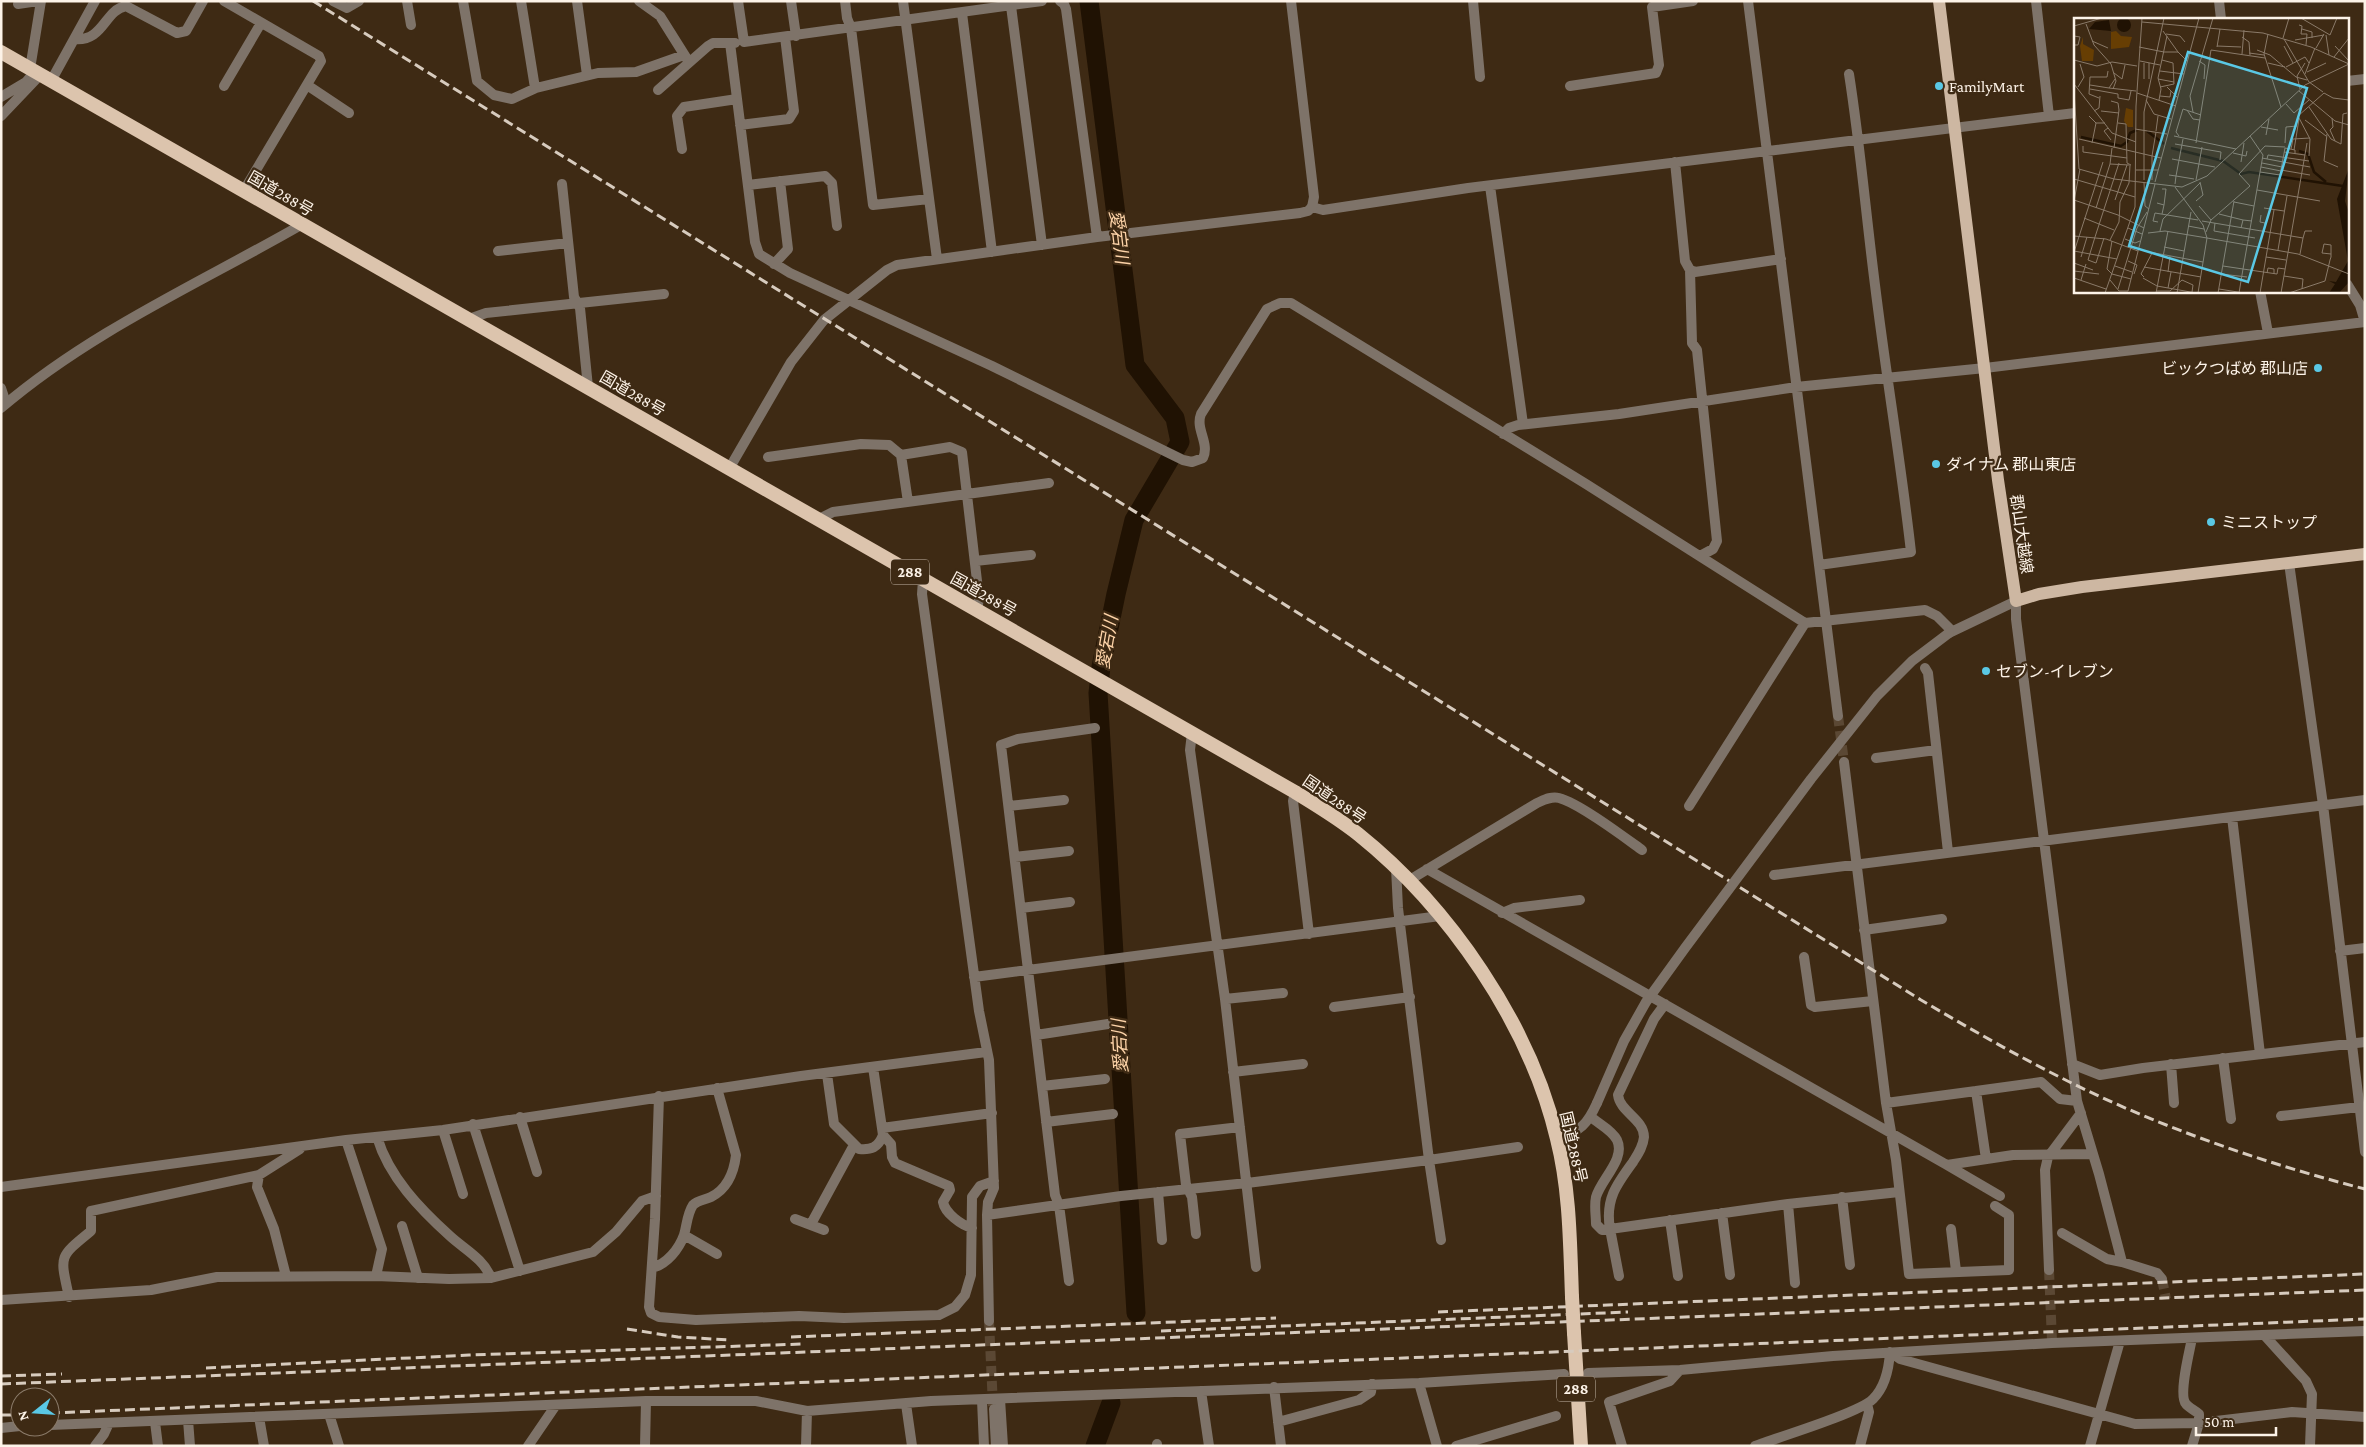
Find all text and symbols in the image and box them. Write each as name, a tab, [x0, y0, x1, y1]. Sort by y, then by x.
inset map	[2074, 18, 2348, 292]
place label: FamilyMart	[1949, 78, 2025, 96]
marker: FamilyMart	[1933, 80, 1945, 92]
street label: 国道288号	[245, 168, 317, 219]
water label: 愛宕川	[1106, 209, 1132, 267]
place label: ビックつばめ 郡山店	[2161, 360, 2308, 377]
marker: ビックつばめ 郡山店	[2312, 362, 2324, 374]
street label: 国道288号	[597, 368, 669, 419]
place label: ダイナム 郡山東店	[1946, 456, 2076, 473]
marker: ダイナム 郡山東店	[1930, 458, 1942, 470]
street label: 郡山大越線	[2008, 493, 2035, 575]
place label: ミニストップ	[2221, 514, 2317, 531]
marker: ミニストップ	[2205, 516, 2217, 528]
road number: 288	[891, 560, 929, 584]
street label: 国道288号	[948, 569, 1020, 620]
water label: 愛宕川	[1092, 612, 1122, 670]
place label: セブン-イレブン	[1996, 663, 2114, 680]
marker: セブン-イレブン	[1980, 665, 1992, 677]
street label: 国道288号	[1300, 772, 1370, 827]
water label: 愛宕川	[1108, 1017, 1131, 1073]
street label: 国道288号	[1557, 1110, 1590, 1185]
road number: 288	[1557, 1376, 1595, 1402]
north arrow	[10, 1387, 60, 1437]
scale bar	[2196, 1404, 2276, 1436]
text: N	[13, 1408, 32, 1423]
text: 50 m	[2204, 1414, 2234, 1430]

